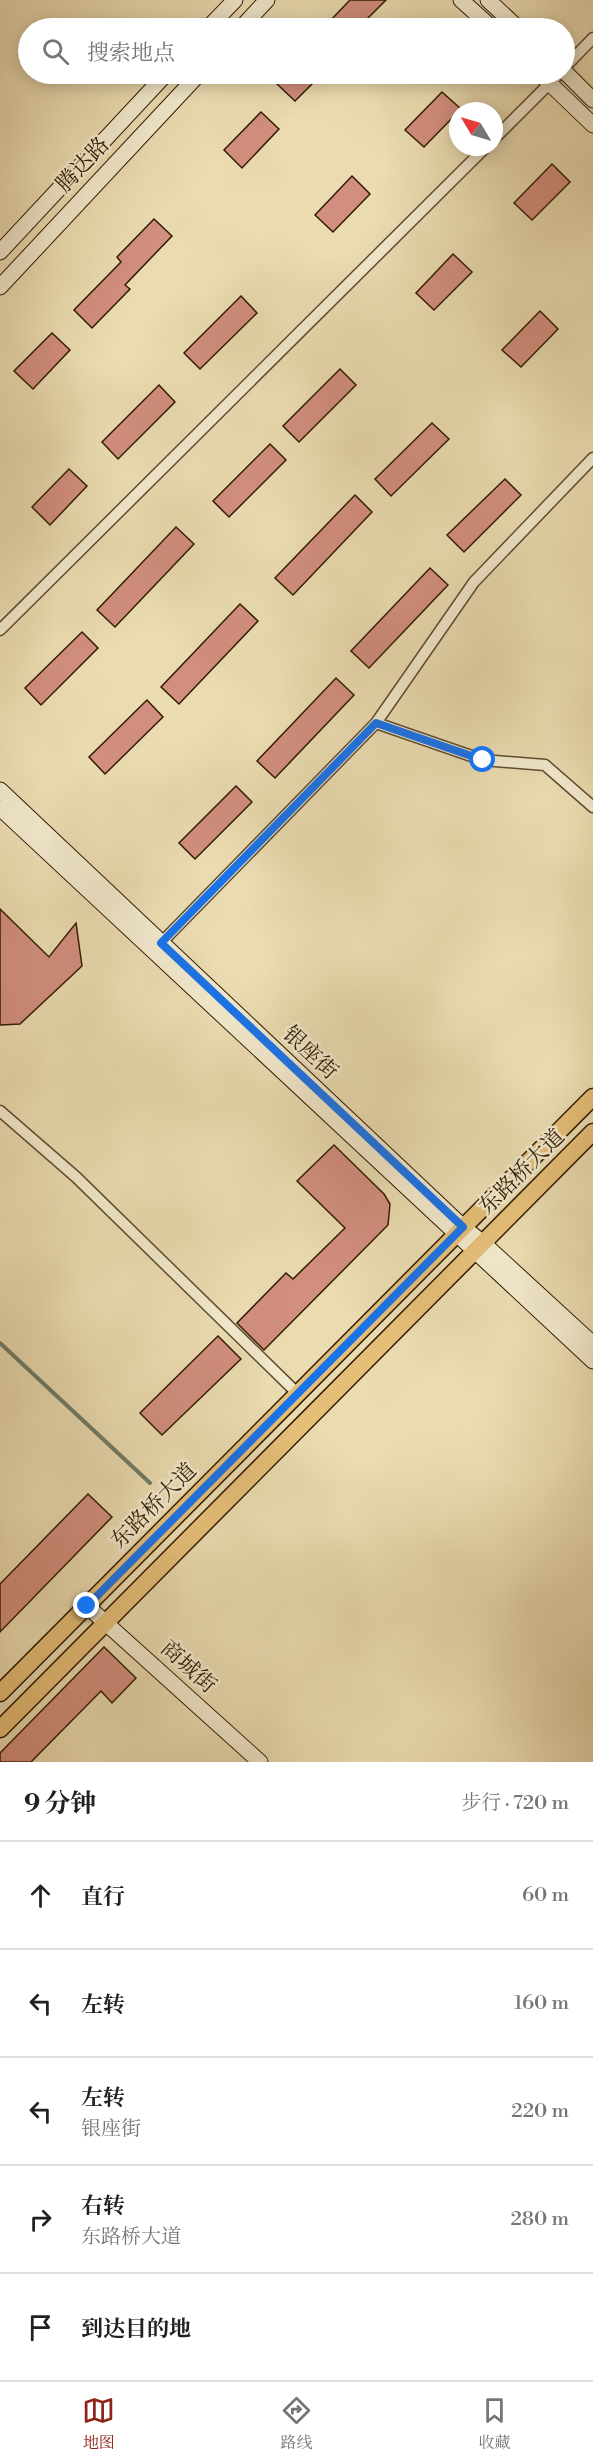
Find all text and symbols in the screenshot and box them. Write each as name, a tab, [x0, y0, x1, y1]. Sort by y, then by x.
search box	[18, 18, 575, 84]
icon: search	[39, 35, 72, 68]
text: 搜索地点	[87, 40, 175, 67]
north arrow	[449, 102, 503, 156]
street label: 腾达路	[51, 132, 115, 198]
route start	[469, 746, 495, 772]
street label: 银座街	[277, 1021, 343, 1085]
street label: 东路桥大道	[474, 1124, 570, 1220]
street label: 东路桥大道	[106, 1458, 202, 1554]
route end	[73, 1592, 99, 1618]
street label: 商城街	[154, 1635, 222, 1699]
text: 9 分钟	[24, 1788, 97, 1820]
text: 步行 · 720 m	[461, 1791, 569, 1816]
icon: ahead	[24, 1879, 57, 1912]
text: 60 m	[522, 1883, 569, 1908]
text: 直行	[81, 1884, 125, 1911]
icon: left	[24, 1987, 57, 2020]
text: 160 m	[514, 1991, 569, 2016]
text: 左转	[81, 1992, 125, 2019]
text: 左转	[81, 2085, 125, 2112]
icon: left	[24, 2095, 57, 2128]
text: 220 m	[511, 2099, 569, 2124]
text: 银座街	[81, 2117, 141, 2142]
text: 右转	[81, 2193, 125, 2220]
icon: right	[24, 2203, 57, 2236]
text: 280 m	[510, 2207, 569, 2232]
text: 东路桥大道	[81, 2225, 181, 2250]
icon: arrive	[24, 2311, 57, 2344]
text: 到达目的地	[81, 2316, 191, 2343]
tab: 地图	[82, 2394, 115, 2453]
tab: 路线	[280, 2394, 313, 2453]
tab: 收藏	[478, 2394, 511, 2453]

